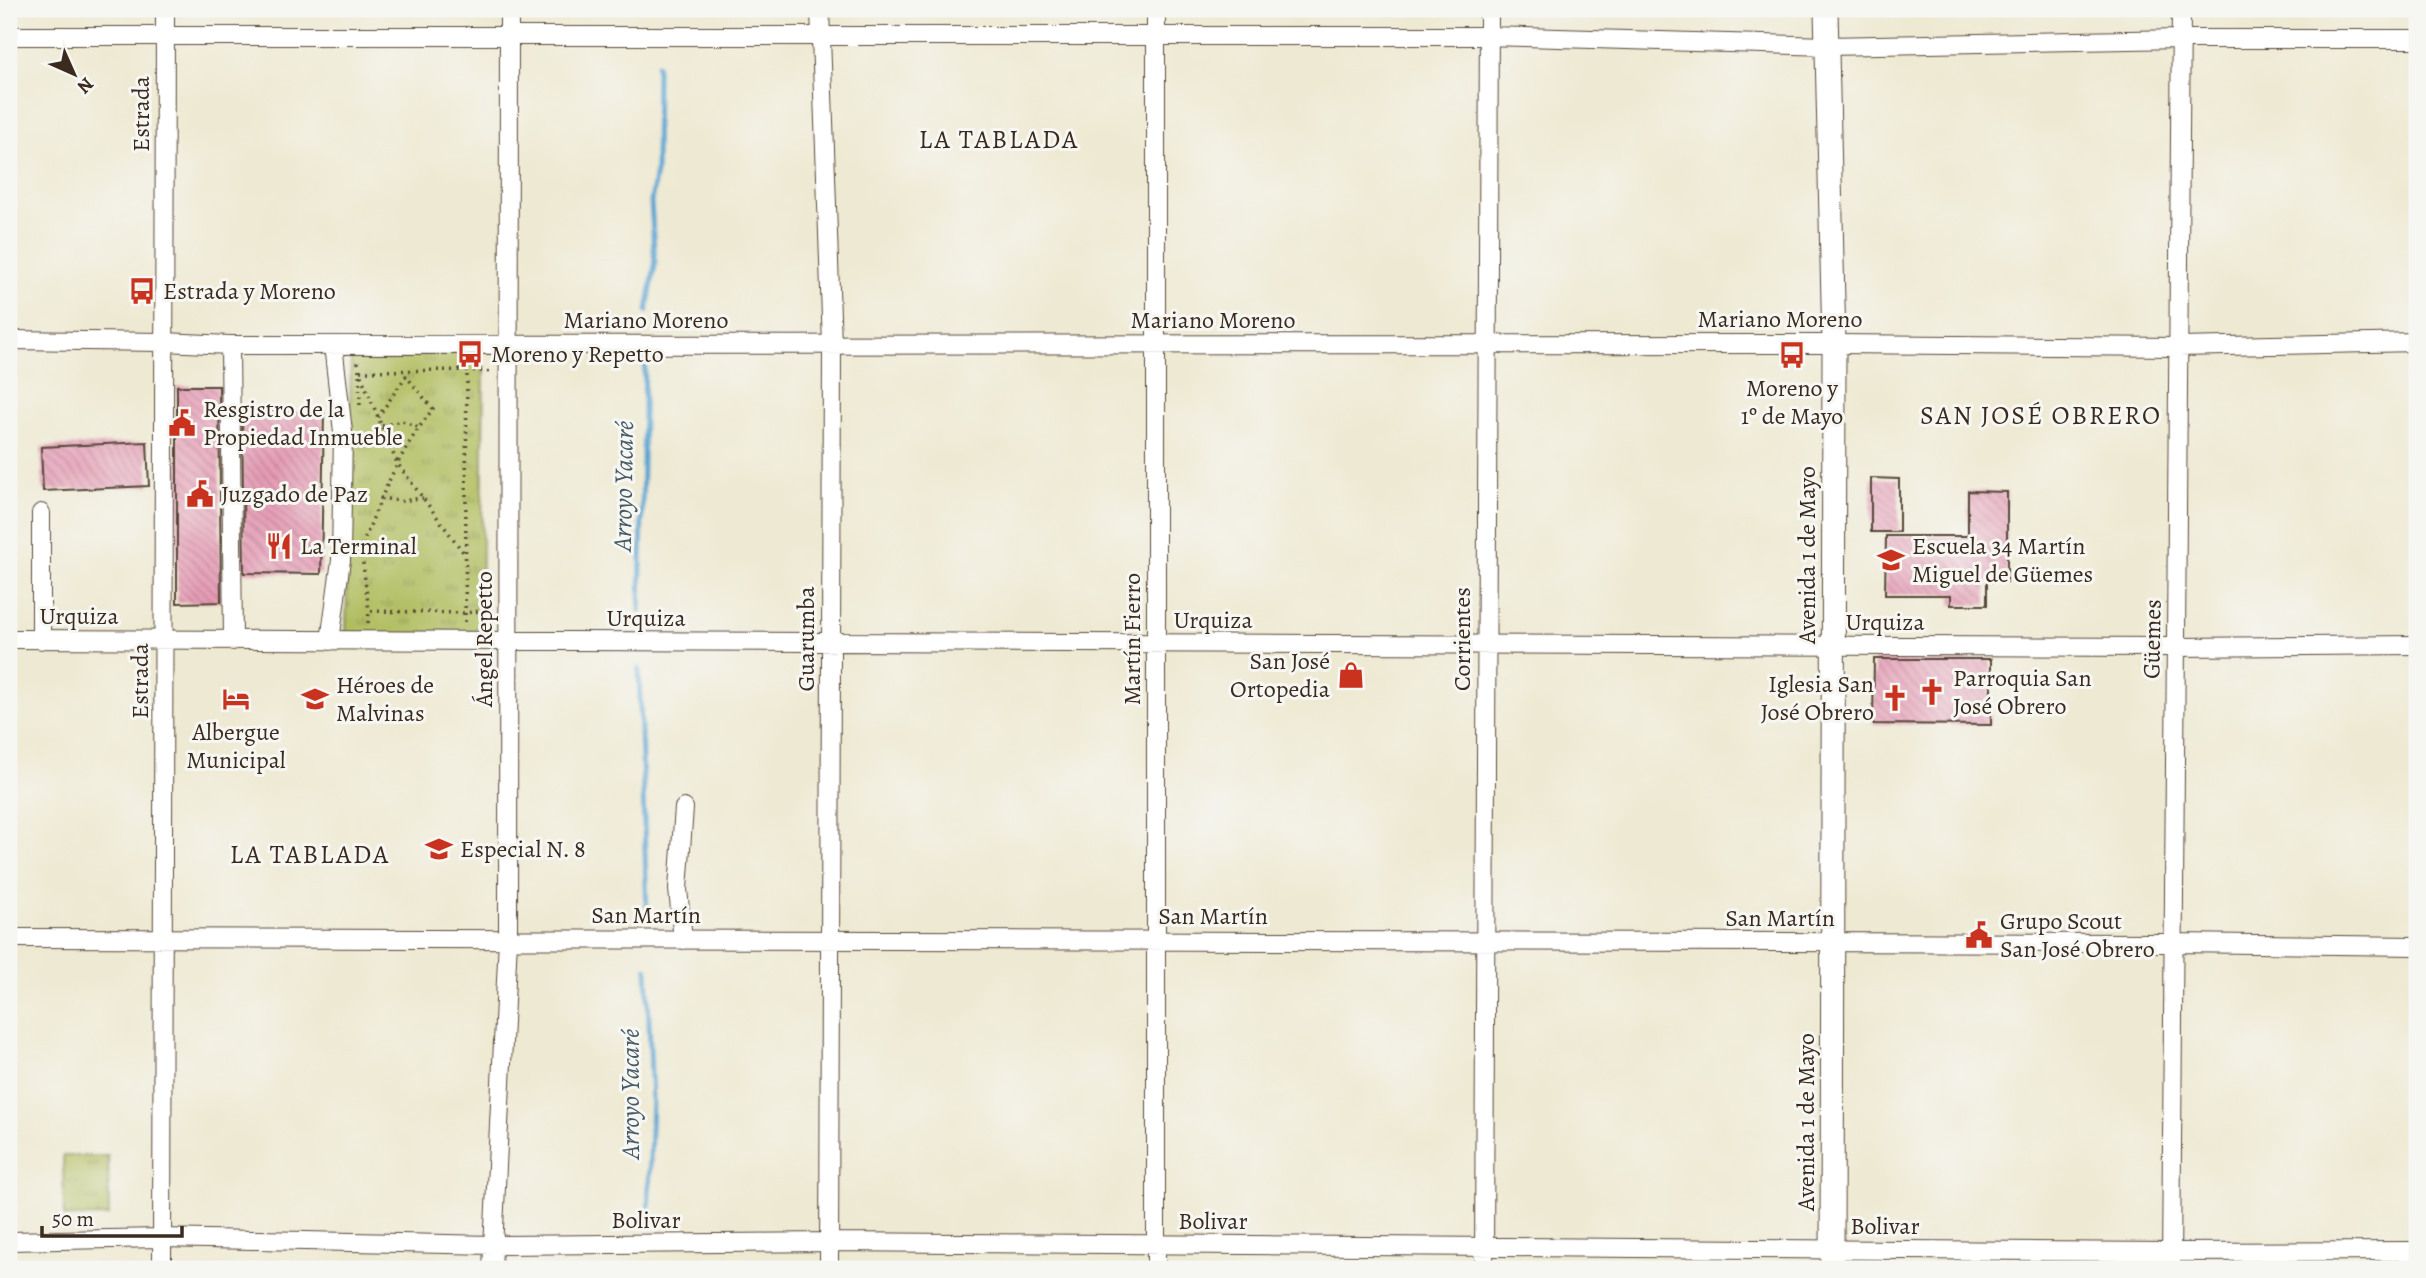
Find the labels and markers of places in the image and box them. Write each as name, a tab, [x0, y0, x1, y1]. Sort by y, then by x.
place label: Estrada y Moreno	[163, 275, 336, 307]
bus stop icon: Estrada y Moreno	[127, 276, 157, 306]
place label: Moreno y Repetto	[491, 338, 664, 370]
bus stop icon: Moreno y Repetto	[455, 339, 485, 369]
bus stop icon: Moreno y 1º de Mayo	[1777, 340, 1807, 370]
place label: Moreno y 1º de Mayo	[1741, 372, 1843, 432]
place label: Resgistro de la Propiedad Inmueble	[203, 393, 403, 453]
public building icon: Resgistro de la Propiedad Inmueble	[167, 408, 197, 438]
place label: Juzgado de Paz	[221, 478, 368, 510]
public building icon: Juzgado de Paz	[185, 479, 215, 509]
place label: La Terminal	[300, 530, 417, 562]
place label: Escuela 34 Martín Miguel de Güemes	[1912, 530, 2093, 590]
restaurant icon: La Terminal	[264, 531, 294, 561]
school or university icon: Escuela 34 Martín Miguel de Güemes	[1876, 545, 1906, 575]
place label: San José Ortopedia	[1230, 645, 1331, 705]
shop icon: San José Ortopedia	[1336, 660, 1366, 690]
place label: Parroquia San José Obrero	[1953, 662, 2092, 722]
place label: Iglesia San José Obrero	[1761, 668, 1874, 728]
place label: Héroes de Malvinas	[336, 669, 434, 729]
church icon: Parroquia San José Obrero	[1917, 677, 1947, 707]
church icon: Iglesia San José Obrero	[1880, 683, 1910, 713]
hotel icon: Albergue Municipal	[221, 684, 251, 714]
school or university icon: Héroes de Malvinas	[300, 684, 330, 714]
place label: Albergue Municipal	[186, 716, 286, 776]
place label: Especial N. 8	[460, 833, 586, 865]
school or university icon: Especial N. 8	[424, 834, 454, 864]
place label: Grupo Scout San José Obrero	[2000, 905, 2155, 965]
public building icon: Grupo Scout San José Obrero	[1964, 920, 1994, 950]

